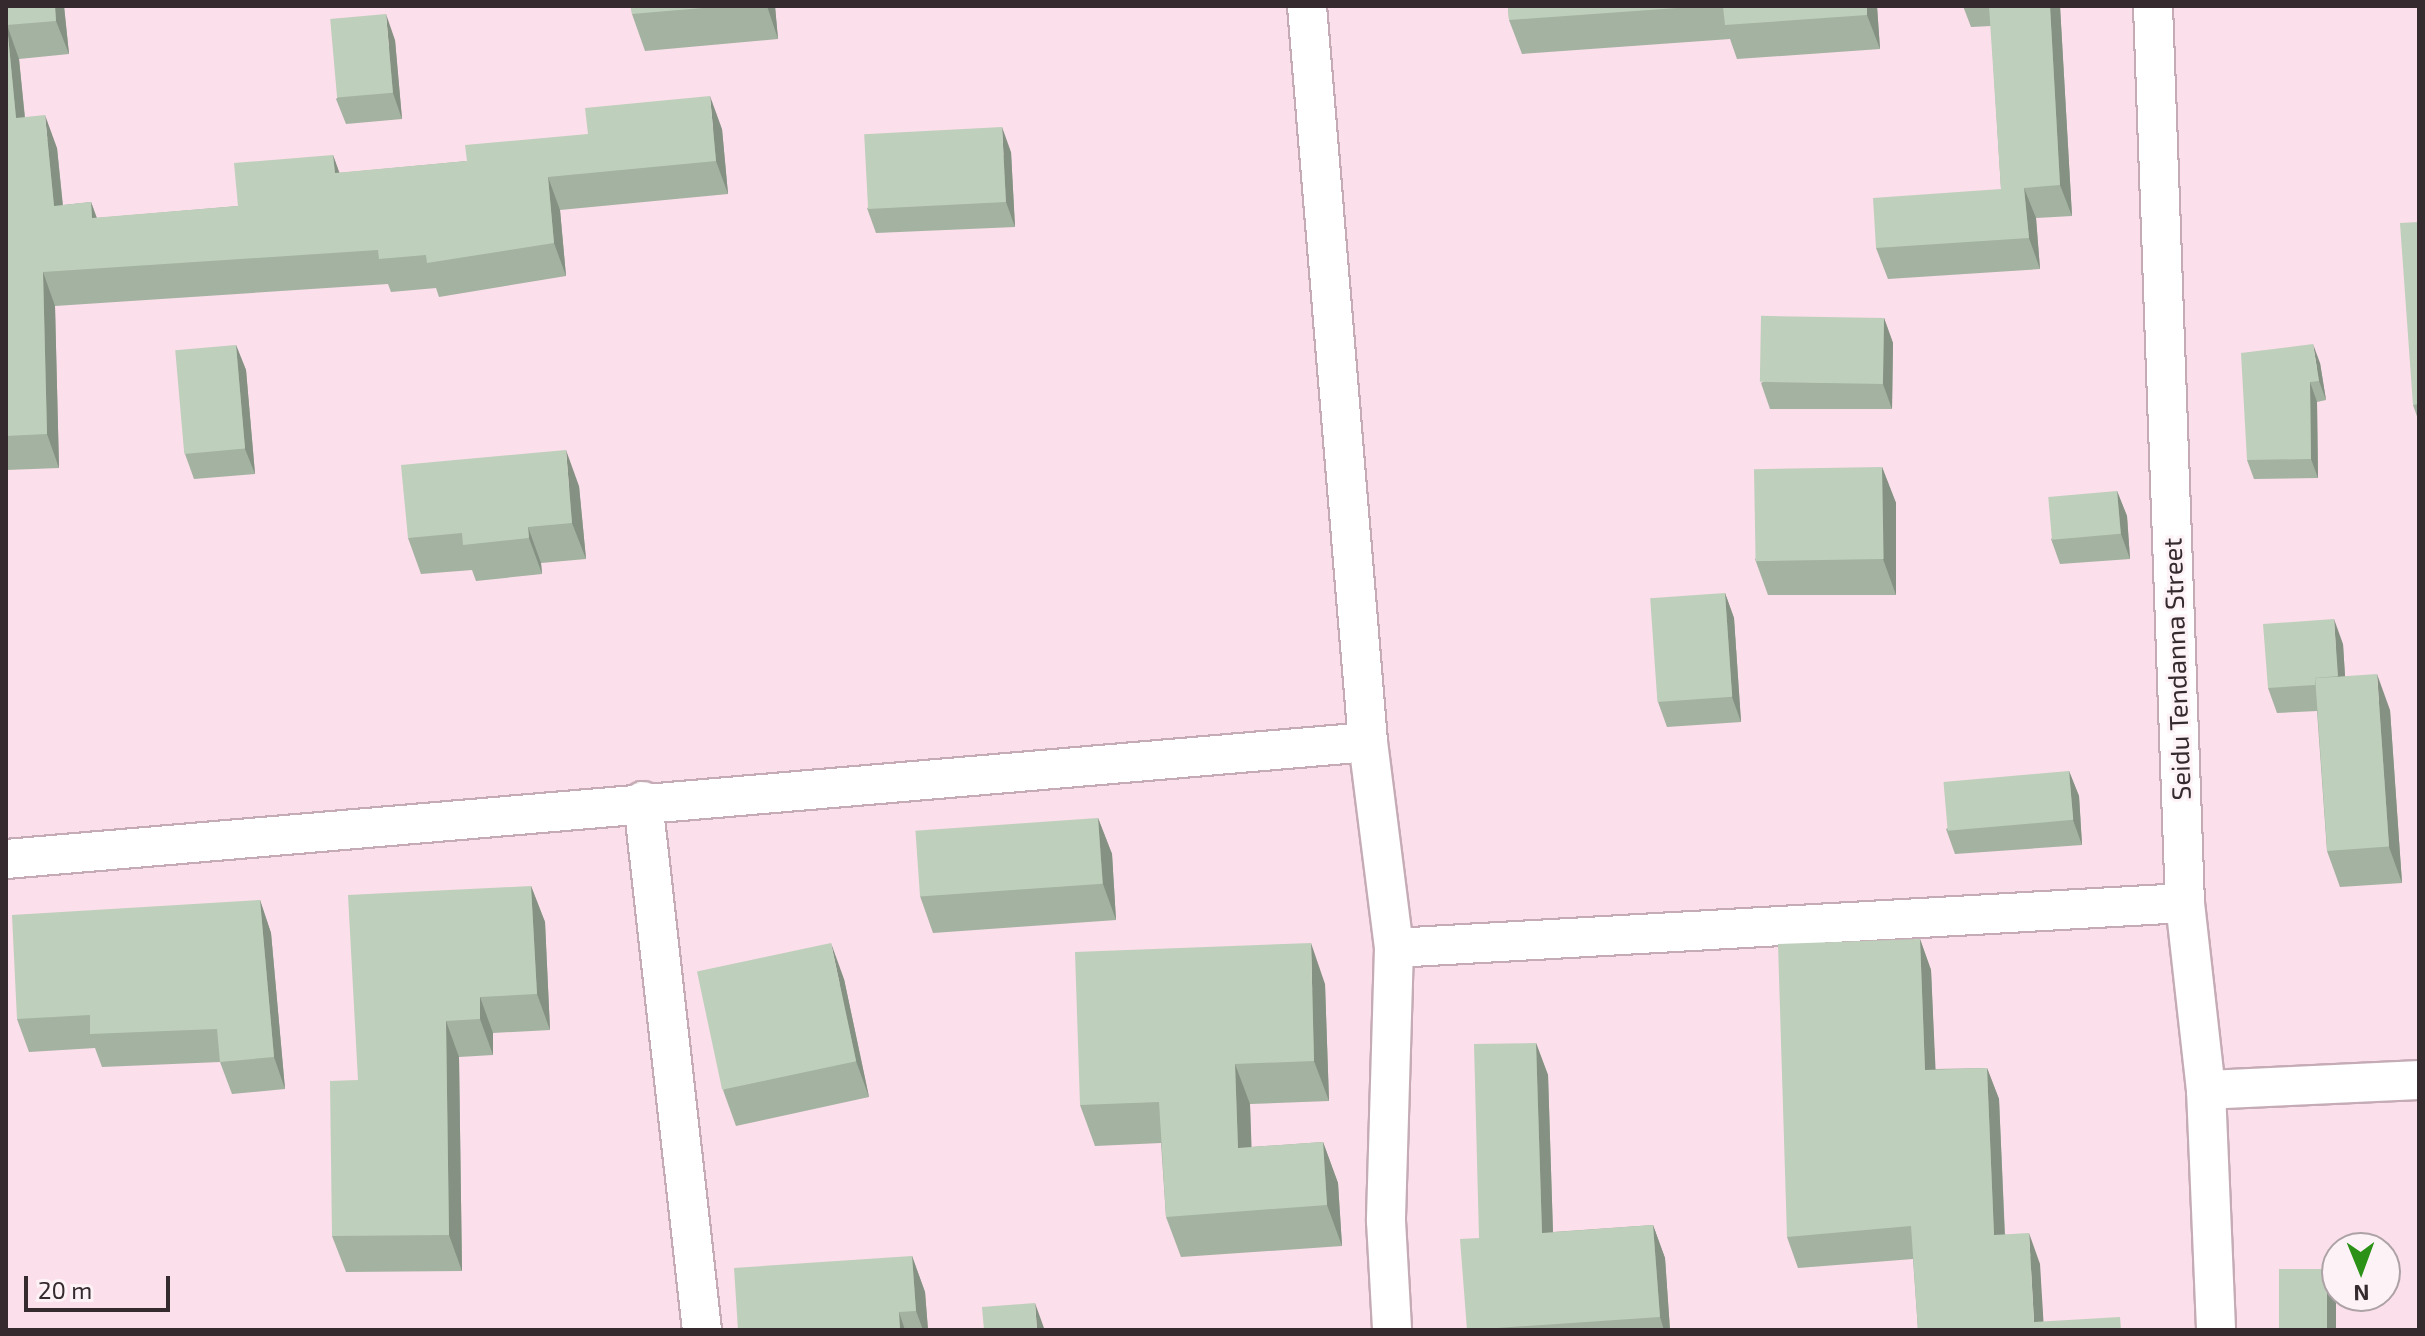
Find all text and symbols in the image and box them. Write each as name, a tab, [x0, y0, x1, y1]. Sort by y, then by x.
street label: Seidu Tendanna Street	[2156, 537, 2196, 801]
north arrow	[2321, 1232, 2401, 1312]
scale bar	[28, 1260, 174, 1310]
text: 20 m	[38, 1275, 92, 1304]
text: N	[2353, 1281, 2370, 1307]

